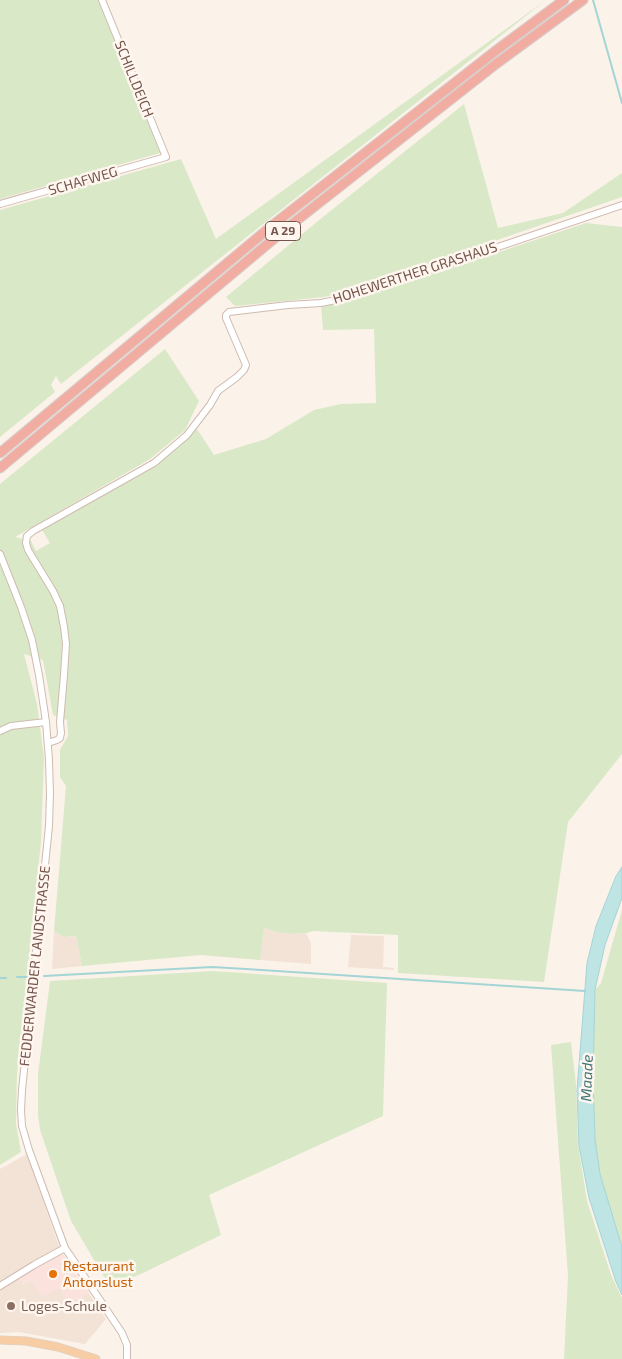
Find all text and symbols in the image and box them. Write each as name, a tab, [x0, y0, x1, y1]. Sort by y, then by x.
street label: SCHILLDEICH	[111, 38, 157, 120]
street label: SCHAFWEG	[46, 163, 120, 199]
road number: A 29	[266, 222, 300, 240]
street label: HOHEWERTHER GRASHAUS	[331, 238, 499, 308]
street label: FEDDERWARDER LANDSTRASSE	[16, 865, 54, 1067]
water label: Maade	[577, 1054, 597, 1102]
place label: Restaurant Antonslust	[63, 1258, 134, 1290]
marker: Restaurant Antonslust	[47, 1268, 59, 1280]
place label: Loges-Schule	[21, 1298, 107, 1314]
marker: Loges-Schule	[5, 1300, 17, 1312]

